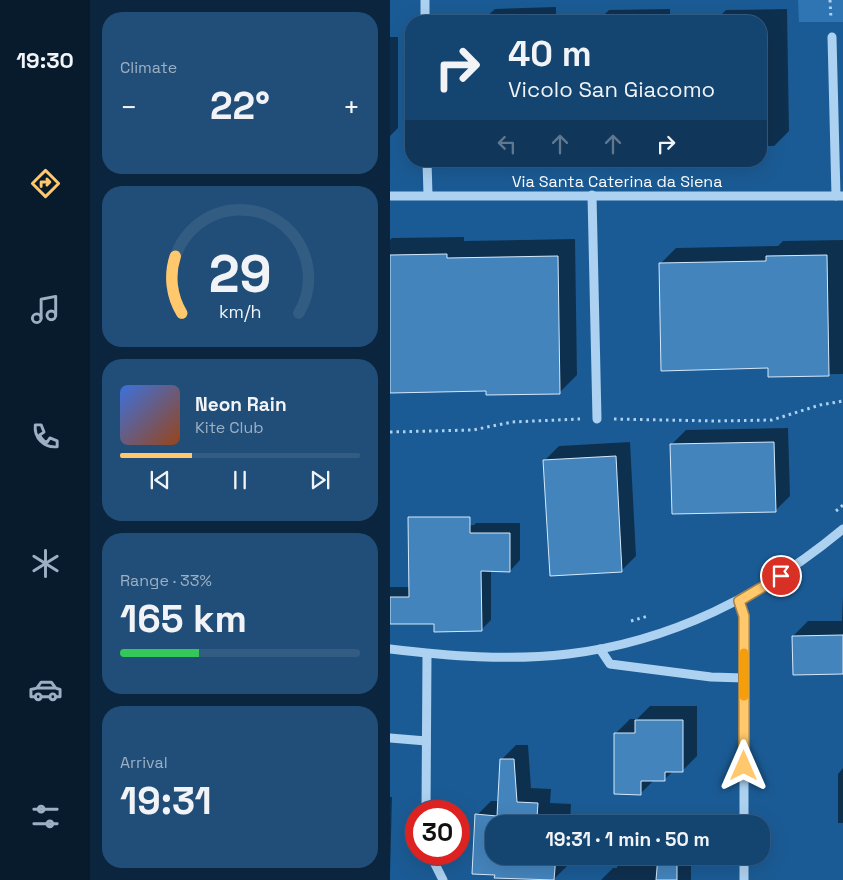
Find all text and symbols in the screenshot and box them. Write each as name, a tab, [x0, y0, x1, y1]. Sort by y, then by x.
text: 40 m	[508, 32, 592, 76]
icon: right	[425, 35, 490, 100]
text: 19:30	[16, 46, 74, 74]
text: Climate	[120, 57, 177, 78]
text: Vicolo San Giacomo	[508, 75, 715, 103]
text: 22°	[210, 82, 270, 130]
text: −	[120, 89, 137, 125]
text: +	[343, 89, 360, 125]
icon: left	[493, 130, 521, 158]
icon: ahead	[546, 130, 574, 158]
icon: ahead	[599, 130, 627, 158]
icon: right	[652, 130, 680, 158]
icon: directions	[28, 166, 63, 201]
street label: Via Santa Caterina da Siena	[512, 171, 722, 192]
text: 29	[209, 241, 271, 307]
icon: music	[28, 292, 63, 327]
text: km/h	[219, 300, 261, 323]
text: Neon Rain	[195, 392, 287, 417]
text: Kite Club	[195, 417, 264, 438]
icon: phone	[28, 419, 63, 454]
icon: previous	[146, 466, 174, 494]
icon: pause	[226, 466, 254, 494]
icon: next	[306, 466, 334, 494]
icon: climate	[28, 546, 63, 581]
pin	[760, 555, 802, 597]
icon: arrive	[767, 562, 795, 590]
text: Range · 33%	[120, 570, 212, 591]
text: 165 km	[120, 595, 247, 643]
icon: car	[28, 672, 63, 707]
position arrow	[717, 739, 769, 791]
text: Arrival	[120, 752, 168, 773]
text: 19:31	[120, 777, 212, 825]
icon: filters	[28, 799, 63, 834]
speed limit sign: 30	[405, 800, 470, 865]
text: 19:31 · 1 min · 50 m	[545, 827, 710, 852]

